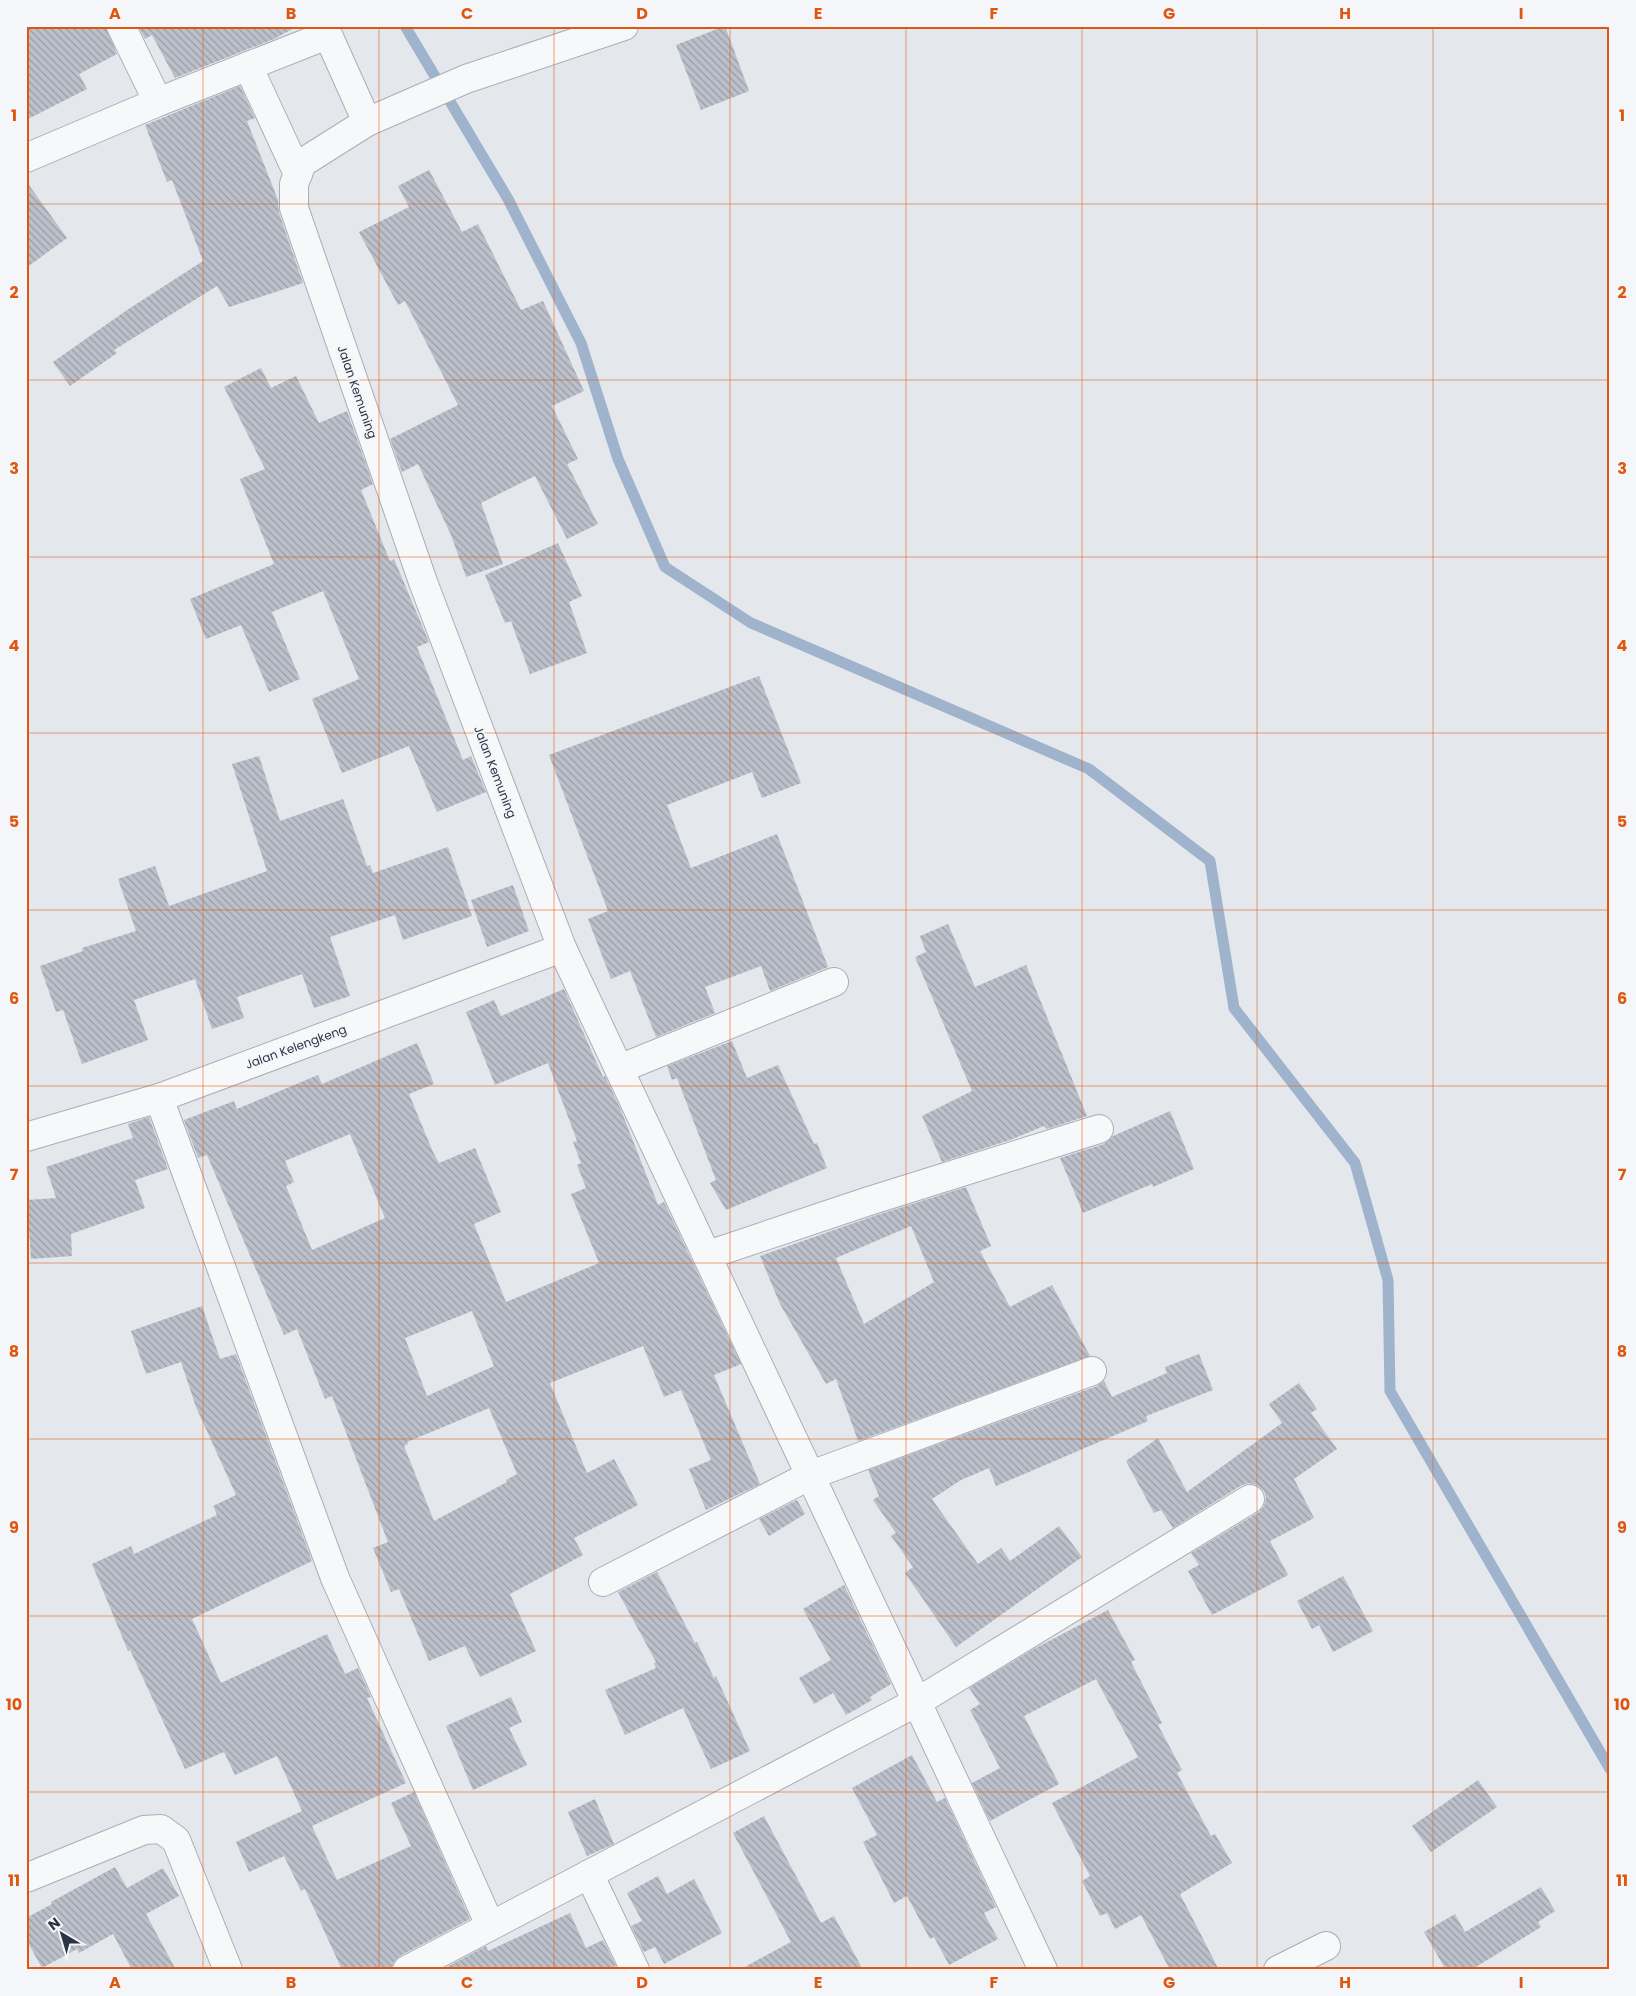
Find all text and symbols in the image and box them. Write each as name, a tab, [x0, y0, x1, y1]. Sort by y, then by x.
text: A	[109, 2, 121, 25]
text: B	[286, 2, 296, 25]
text: C	[461, 2, 473, 25]
text: D	[636, 2, 648, 25]
text: E	[814, 2, 822, 25]
text: F	[990, 2, 999, 25]
text: G	[1163, 2, 1175, 25]
text: H	[1339, 2, 1351, 25]
text: I	[1519, 2, 1523, 25]
text: 1	[11, 104, 17, 127]
text: 1	[1619, 104, 1625, 127]
text: 2	[9, 281, 19, 304]
text: 2	[1617, 281, 1627, 304]
street label: Jalan Kemuning	[334, 343, 381, 441]
text: 3	[9, 457, 19, 480]
text: 3	[1617, 457, 1627, 480]
text: 4	[9, 634, 20, 657]
text: 4	[1617, 634, 1628, 657]
street label: Jalan Kemuning	[470, 723, 521, 820]
text: 5	[9, 810, 19, 833]
text: 5	[1617, 810, 1627, 833]
text: 6	[9, 987, 19, 1010]
text: 6	[1617, 987, 1627, 1010]
street label: Jalan Kelengkeng	[243, 1020, 349, 1073]
text: 7	[10, 1163, 19, 1186]
text: 7	[1618, 1163, 1627, 1186]
text: 8	[9, 1340, 19, 1363]
text: 8	[1617, 1340, 1627, 1363]
text: 9	[9, 1516, 19, 1539]
text: 9	[1617, 1516, 1627, 1539]
text: 10	[6, 1693, 22, 1716]
text: 10	[1614, 1693, 1630, 1716]
text: 11	[8, 1869, 20, 1892]
text: 11	[1616, 1869, 1628, 1892]
north arrow	[38, 1908, 88, 1958]
text: N	[44, 1913, 64, 1935]
text: A	[109, 1971, 121, 1994]
text: B	[286, 1971, 296, 1994]
text: C	[461, 1971, 473, 1994]
text: D	[636, 1971, 648, 1994]
text: E	[814, 1971, 822, 1994]
text: F	[990, 1971, 999, 1994]
text: G	[1163, 1971, 1175, 1994]
text: H	[1339, 1971, 1351, 1994]
text: I	[1519, 1971, 1523, 1994]

